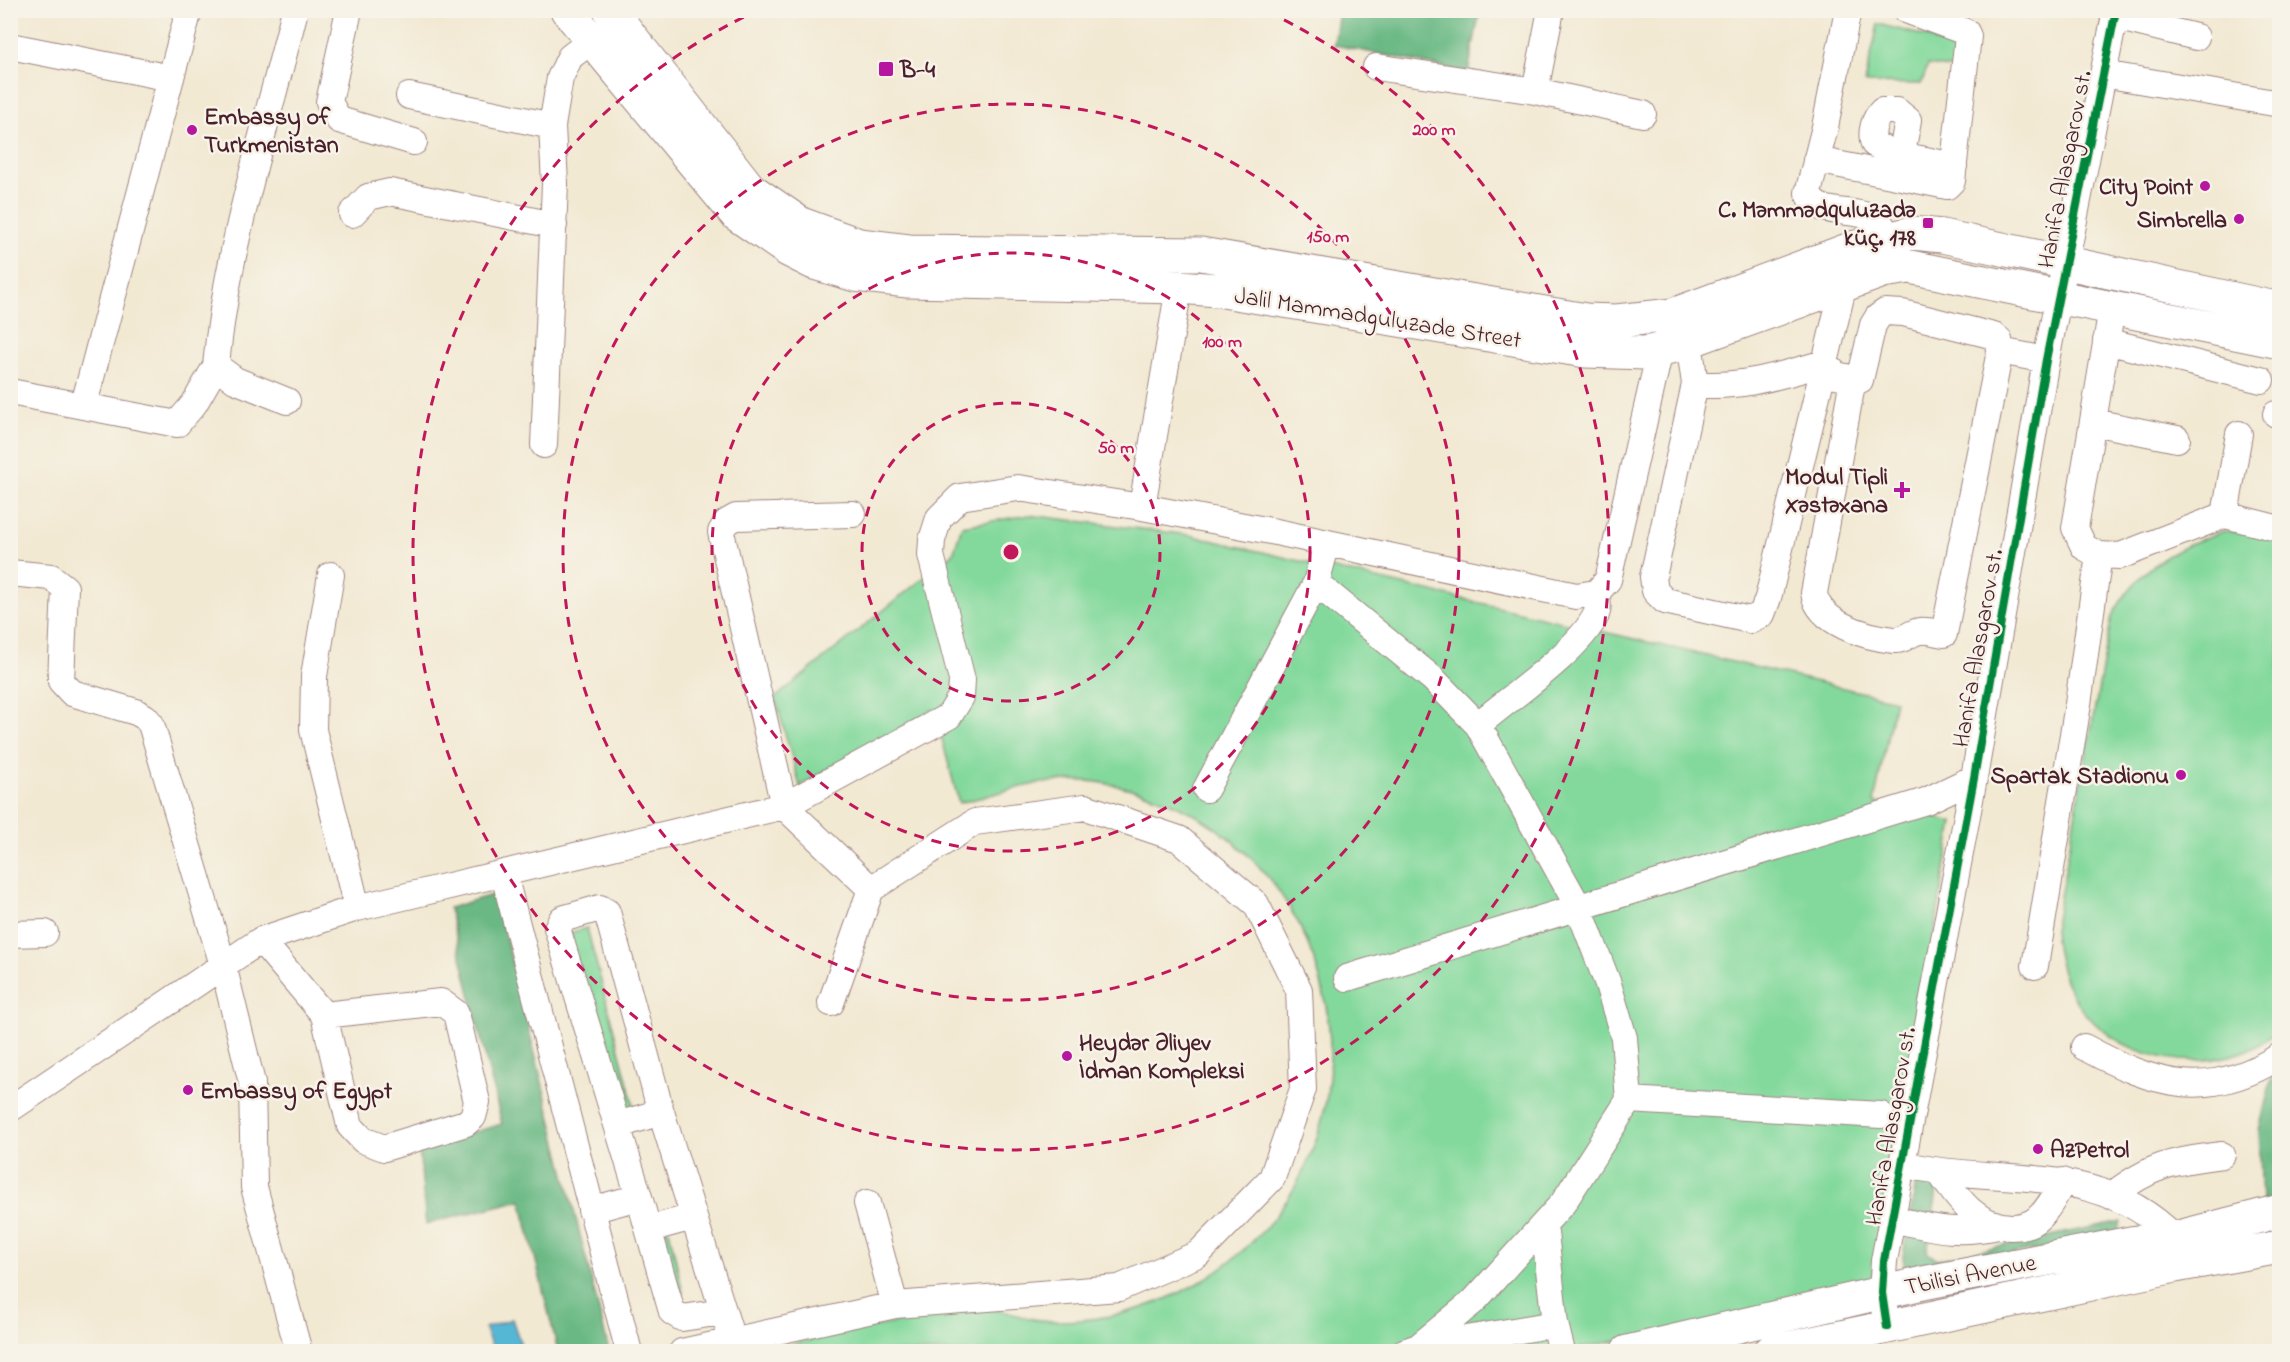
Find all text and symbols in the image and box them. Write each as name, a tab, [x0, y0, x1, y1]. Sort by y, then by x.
place label: B-4	[899, 54, 935, 89]
marker: B-4	[877, 60, 895, 78]
street label: Hanifa Alasgarov st.	[2030, 67, 2103, 272]
place label: Embassy of Turkmenistan	[204, 101, 339, 164]
text: 200 m	[1412, 118, 1456, 144]
marker: Embassy of Turkmenistan	[185, 123, 199, 137]
place label: City Point	[2099, 171, 2194, 207]
marker: City Point	[2198, 179, 2212, 193]
place label: C. Məmmədquluzadə küç. 178	[1718, 194, 1916, 257]
place label: Simbrella	[2137, 204, 2227, 239]
marker: Simbrella	[2232, 212, 2246, 226]
marker: C. Məmmədquluzadə küç. 178	[1921, 216, 1935, 230]
text: 150 m	[1307, 225, 1349, 251]
street label: Jalil Mammadguluzade Street	[1232, 279, 1524, 359]
text: 100 m	[1202, 330, 1242, 356]
text: 50 m	[1098, 436, 1134, 462]
place label: Modul Tipli Xəstəxana	[1785, 461, 1888, 524]
marker: Modul Tipli Xəstəxana	[1893, 481, 1911, 499]
centre of rings	[1001, 542, 1021, 562]
street label: Hanifa Alasgarov st.	[1945, 546, 2014, 751]
place label: Spartak Stadionu	[1990, 760, 2169, 795]
marker: Spartak Stadionu	[2174, 768, 2188, 782]
street label: Hanifa Alasgarov st.	[1858, 1024, 1927, 1229]
place label: Heydər Əliyev İdman Kompleksi	[1079, 1027, 1244, 1090]
marker: Heydər Əliyev İdman Kompleksi	[1060, 1049, 1074, 1063]
place label: Embassy of Egypt	[200, 1075, 393, 1111]
marker: Embassy of Egypt	[181, 1083, 195, 1097]
place label: AzPetrol	[2050, 1134, 2129, 1169]
marker: AzPetrol	[2031, 1142, 2045, 1156]
street label: Tbilisi Avenue	[1902, 1247, 2040, 1306]

